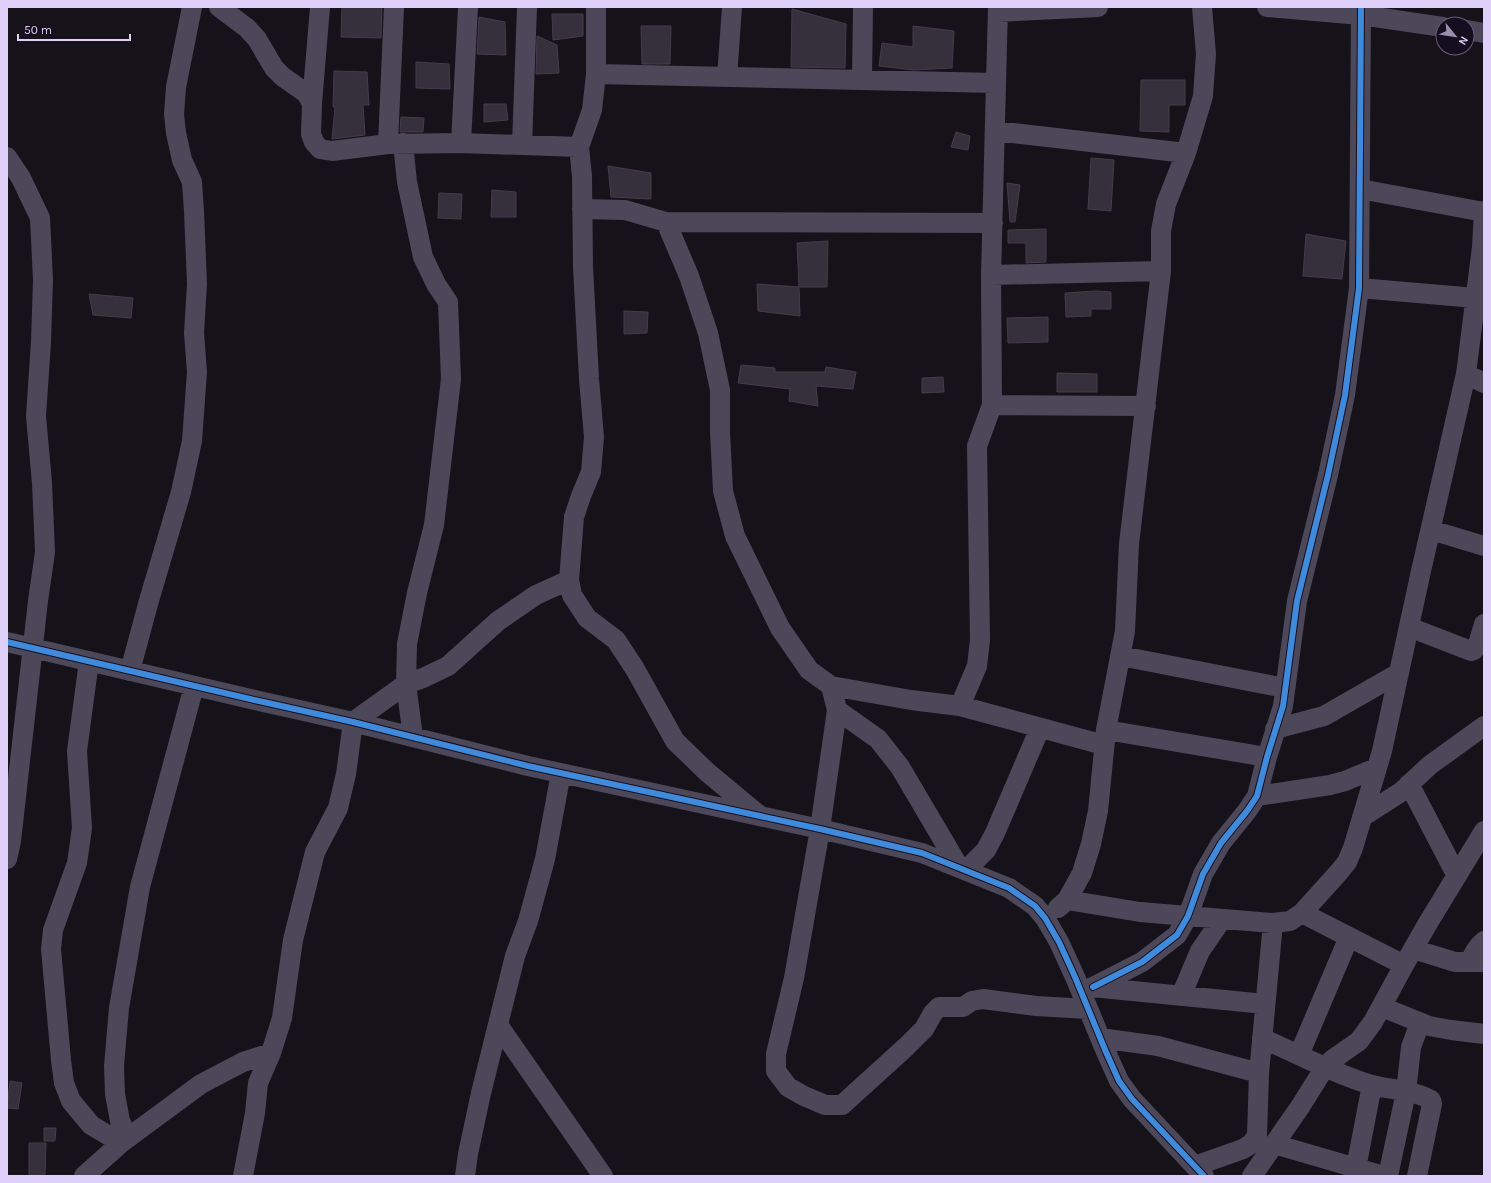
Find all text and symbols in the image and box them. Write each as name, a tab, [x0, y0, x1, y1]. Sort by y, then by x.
scale bar	[18, 16, 130, 42]
north arrow	[1435, 16, 1475, 56]
text: 50 m	[24, 23, 52, 37]
text: N	[1456, 34, 1471, 47]

